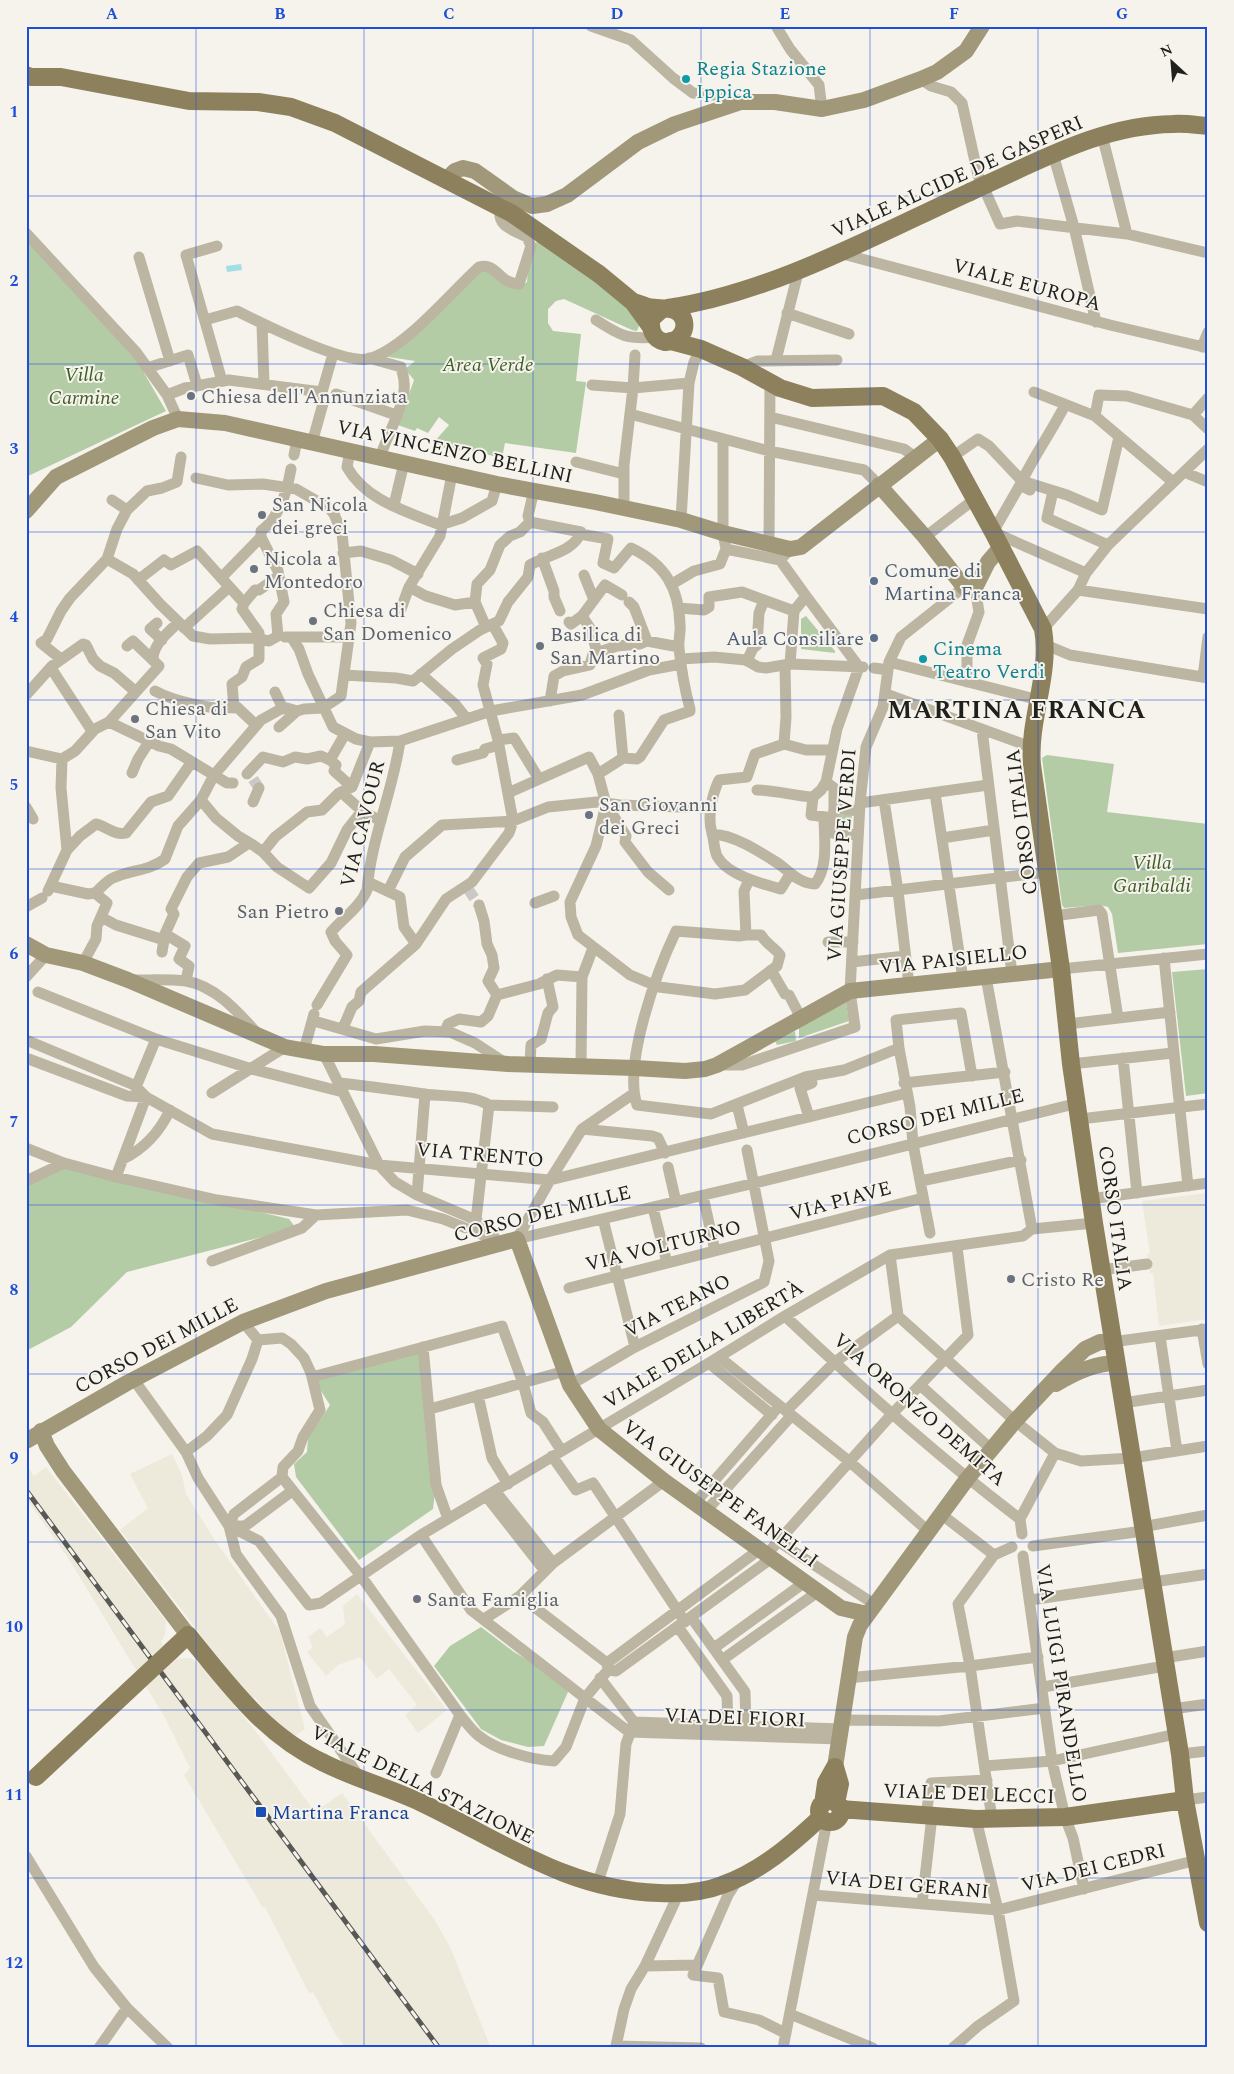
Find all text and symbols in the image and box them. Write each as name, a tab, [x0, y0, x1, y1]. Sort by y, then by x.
text: A	[106, 2, 119, 26]
text: B	[274, 2, 286, 26]
text: C	[443, 2, 455, 26]
text: D	[611, 2, 624, 26]
text: E	[780, 2, 790, 26]
text: F	[949, 2, 959, 26]
text: G	[1116, 2, 1128, 26]
north arrow	[1146, 38, 1196, 88]
text: N	[1157, 39, 1176, 63]
place label: Regia Stazione Ippica	[696, 54, 826, 107]
marker: Regia Stazione Ippica	[680, 73, 692, 85]
text: 1	[10, 100, 18, 124]
street label: VIALE ALCIDE DE GASPERI	[827, 108, 1088, 246]
street label: VIALE EUROPA	[949, 251, 1104, 319]
text: 2	[10, 269, 19, 293]
park label: Area Verde	[441, 350, 534, 380]
park label: Villa Carmine	[49, 360, 120, 413]
place label: Chiesa dell'Annunziata	[201, 382, 408, 412]
marker: Chiesa dell'Annunziata	[185, 390, 197, 402]
street label: VIA VINCENZO BELLINI	[334, 412, 576, 492]
text: 3	[10, 437, 19, 461]
place label: San Nicola dei greci	[272, 490, 368, 543]
marker: San Nicola dei greci	[256, 509, 268, 521]
place label: Nicola a Montedoro	[264, 544, 363, 597]
place label: Comune di Martina Franca	[884, 556, 1021, 609]
marker: Nicola a Montedoro	[248, 563, 260, 575]
marker: Comune di Martina Franca	[868, 575, 880, 587]
place label: Chiesa di San Domenico	[323, 596, 452, 649]
text: 4	[10, 605, 19, 629]
marker: Chiesa di San Domenico	[307, 615, 319, 627]
place label: Basilica di San Martino	[550, 620, 660, 673]
place label: Aula Consiliare	[726, 624, 864, 654]
marker: Aula Consiliare	[868, 632, 880, 644]
place label: Cinema Teatro Verdi	[933, 634, 1045, 687]
marker: Basilica di San Martino	[534, 640, 546, 652]
marker: Cinema Teatro Verdi	[917, 653, 929, 665]
district label: MARTINA FRANCA	[887, 692, 1147, 730]
place label: Chiesa di San Vito	[145, 694, 228, 747]
marker: Chiesa di San Vito	[129, 713, 141, 725]
street label: CORSO ITALIA	[998, 747, 1046, 896]
street label: VIA GIUSEPPE VERDI	[820, 748, 864, 963]
street label: VIA CAVOUR	[333, 757, 393, 891]
text: 5	[10, 773, 18, 797]
place label: San Giovanni dei Greci	[599, 790, 718, 843]
marker: San Giovanni dei Greci	[583, 809, 595, 821]
park label: Villa Garibaldi	[1113, 848, 1191, 901]
place label: San Pietro	[237, 897, 329, 927]
marker: San Pietro	[333, 905, 345, 917]
street label: VIA PAISIELLO	[877, 937, 1029, 983]
text: 6	[10, 942, 19, 966]
street label: CORSO DEI MILLE	[843, 1080, 1027, 1154]
text: 7	[10, 1110, 19, 1134]
street label: VIA TRENTO	[415, 1134, 545, 1176]
street label: CORSO ITALIA	[1090, 1143, 1140, 1293]
street label: VIA PIAVE	[786, 1173, 895, 1229]
street label: CORSO DEI MILLE	[450, 1177, 634, 1251]
street label: VIA VOLTURNO	[582, 1212, 744, 1280]
place label: Cristo Re	[1021, 1265, 1104, 1295]
street label: VIA TEANO	[619, 1266, 736, 1346]
street label: VIALE DELLA LIBERTÀ	[598, 1273, 809, 1417]
marker: Cristo Re	[1005, 1273, 1017, 1285]
text: 8	[10, 1278, 19, 1302]
street label: CORSO DEI MILLE	[69, 1290, 244, 1402]
street label: VIA ORONZO DEMITA	[826, 1326, 1013, 1494]
street label: VIA GIUSEPPE FANELLI	[616, 1412, 825, 1575]
text: 9	[10, 1446, 19, 1470]
street label: VIA LUIGI PIRANDELLO	[1027, 1562, 1095, 1805]
place label: Santa Famiglia	[427, 1585, 559, 1615]
marker: Santa Famiglia	[411, 1593, 423, 1605]
text: 10	[5, 1615, 23, 1639]
street label: VIA DEI FIORI	[664, 1701, 806, 1735]
street label: VIALE DELLA STAZIONE	[306, 1718, 539, 1852]
street label: VIALE DEI LECCI	[883, 1776, 1055, 1812]
text: 11	[5, 1783, 23, 1807]
place label: Martina Franca	[272, 1798, 409, 1828]
marker: Martina Franca	[254, 1805, 268, 1819]
street label: VIA DEI CEDRI	[1018, 1836, 1169, 1900]
street label: VIA DEI GERANI	[824, 1863, 990, 1907]
text: 12	[5, 1951, 23, 1975]

